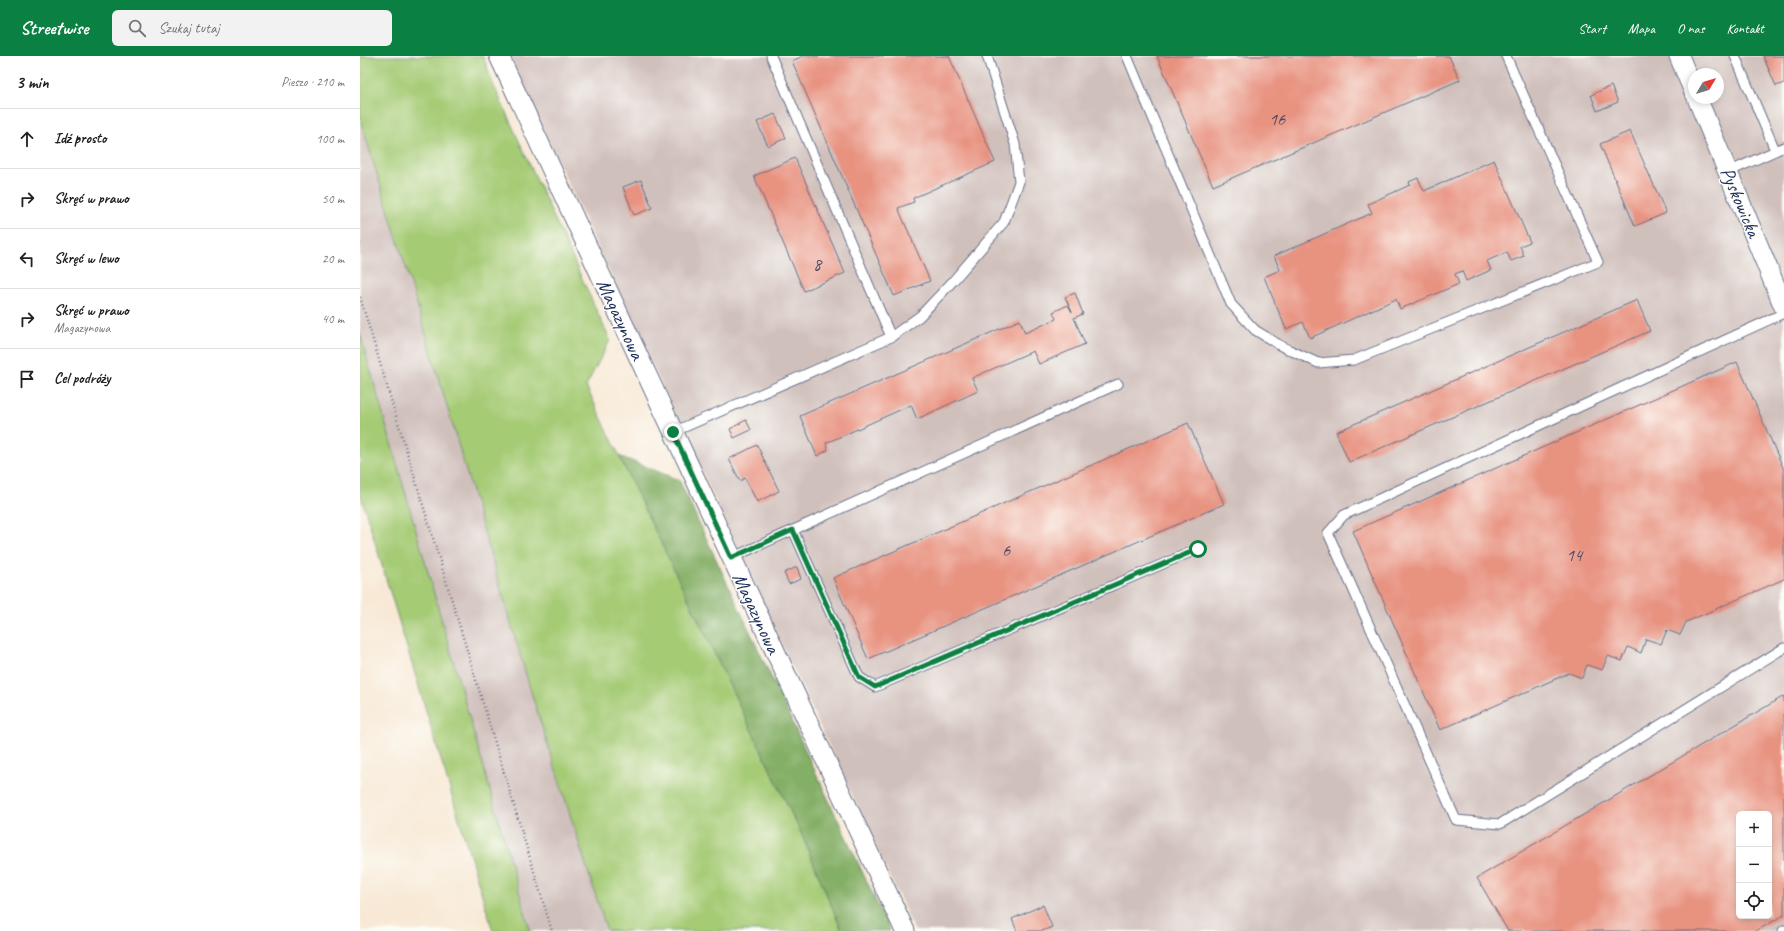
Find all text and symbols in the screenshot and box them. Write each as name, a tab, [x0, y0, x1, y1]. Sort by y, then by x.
search box	[112, 10, 392, 46]
text: Streetwise	[20, 16, 88, 40]
icon: search	[126, 17, 148, 39]
text: Szukaj tutaj	[158, 19, 220, 38]
text: Start	[1578, 20, 1606, 37]
text: Mapa	[1628, 20, 1655, 37]
text: O nas	[1677, 20, 1704, 37]
text: Kontakt	[1726, 20, 1764, 37]
north arrow	[1688, 68, 1724, 104]
text: 3 min	[16, 72, 49, 93]
text: Pieszo · 210 m	[281, 74, 344, 90]
house number: 16	[1269, 108, 1286, 130]
icon: ahead	[16, 128, 38, 150]
text: Idź prosto	[54, 129, 107, 148]
text: 100 m	[316, 131, 344, 147]
street label: Pyskowicka	[1715, 163, 1767, 243]
icon: right	[16, 188, 38, 210]
text: Skręć w prawo	[54, 189, 129, 208]
text: 50 m	[322, 191, 344, 207]
icon: left	[16, 248, 38, 270]
text: Skręć w lewo	[54, 249, 119, 268]
text: 20 m	[322, 251, 344, 267]
house number: 8	[813, 253, 823, 275]
street label: Magazynowa	[591, 275, 651, 365]
text: Skręć w prawo	[54, 301, 129, 320]
icon: right	[16, 308, 38, 330]
text: 40 m	[322, 311, 344, 327]
text: Magazynowa	[54, 320, 110, 336]
icon: arrive	[16, 368, 38, 390]
text: Cel podróży	[54, 369, 110, 388]
route end	[664, 423, 682, 441]
house number: 6	[1002, 539, 1011, 561]
route start	[1189, 540, 1207, 558]
house number: 14	[1566, 544, 1584, 566]
street label: Magazynowa	[727, 569, 787, 659]
map controls	[1736, 811, 1772, 919]
button: +	[1736, 811, 1772, 847]
button: −	[1736, 847, 1772, 883]
button: locate	[1736, 883, 1772, 919]

